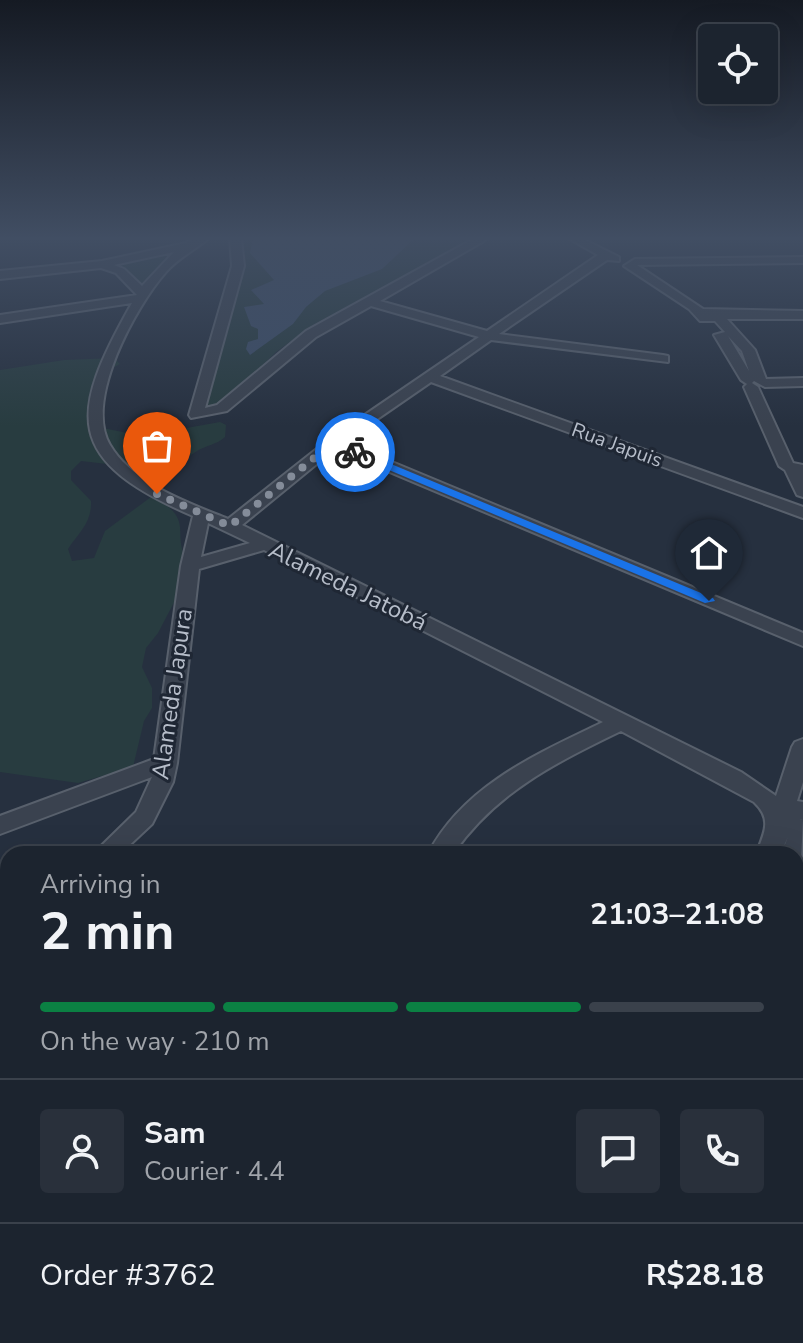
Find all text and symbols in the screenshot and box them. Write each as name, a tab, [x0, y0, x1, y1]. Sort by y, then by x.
map controls	[698, 24, 778, 104]
button: locate	[698, 24, 778, 104]
pin	[123, 412, 191, 494]
courier	[315, 412, 395, 492]
street label: Rua Japuis	[568, 416, 666, 474]
icon: bag	[135, 424, 179, 468]
icon: bike	[333, 430, 377, 474]
pin	[675, 519, 743, 601]
icon: home	[687, 531, 731, 575]
street label: Alameda Jatobá	[264, 534, 432, 638]
street label: Alameda Japura	[144, 606, 200, 782]
text: Arriving in	[40, 867, 161, 902]
text: 21:03–21:08	[590, 894, 764, 935]
text: 2 min	[40, 896, 175, 967]
text: On the way · 210 m	[40, 1024, 269, 1059]
button: person	[40, 1109, 124, 1193]
button: chat	[576, 1109, 660, 1193]
button: phone	[680, 1109, 764, 1193]
text: Sam	[144, 1113, 206, 1154]
text: Courier · 4.4	[144, 1154, 285, 1189]
text: Order #3762	[40, 1255, 215, 1296]
text: R$28.18	[646, 1255, 764, 1296]

